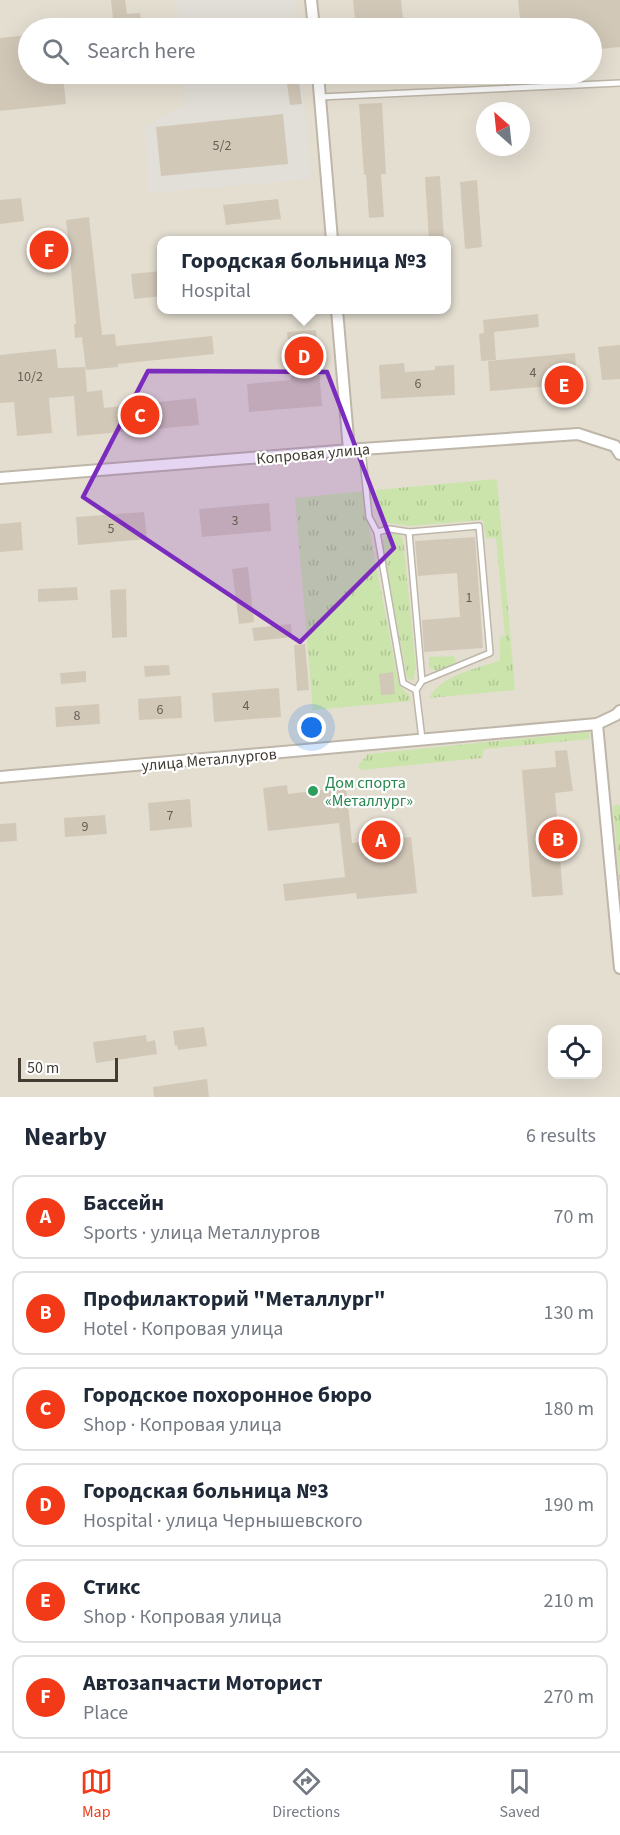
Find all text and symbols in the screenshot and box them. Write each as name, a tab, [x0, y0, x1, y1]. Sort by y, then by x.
search box	[18, 18, 602, 84]
icon: search	[39, 35, 72, 68]
text: Search here	[87, 35, 195, 67]
north arrow	[476, 102, 530, 156]
house number: 5/2	[213, 136, 231, 156]
pin: F	[29, 228, 68, 272]
popup	[157, 236, 451, 314]
text: Городская больница №3	[181, 245, 427, 277]
text: Hospital	[181, 277, 251, 305]
pin: D	[284, 334, 324, 378]
pin: E	[544, 362, 584, 408]
house number: 4	[530, 363, 537, 383]
house number: 10/2	[17, 367, 43, 387]
house number: 6	[415, 374, 422, 394]
pin: C	[120, 392, 160, 438]
street label: Копровая улица	[255, 438, 371, 470]
house number: 3	[232, 511, 239, 531]
house number: 5	[108, 519, 115, 539]
house number: 1	[466, 588, 473, 608]
house number: 4	[243, 696, 250, 716]
house number: 6	[157, 700, 164, 720]
house number: 8	[74, 706, 81, 726]
your location	[297, 713, 326, 742]
street label: улица Металлургов	[141, 743, 278, 777]
place label: Дом спорта «Металлург»	[325, 772, 413, 812]
marker: Дом спорта «Металлург»	[306, 784, 320, 798]
house number: 7	[167, 806, 174, 826]
pin: B	[538, 816, 578, 862]
house number: 9	[82, 817, 89, 837]
pin: A	[362, 818, 400, 862]
map controls	[548, 1025, 602, 1079]
button: locate	[548, 1025, 602, 1079]
scale bar	[18, 1055, 118, 1082]
text: 50 m	[27, 1057, 59, 1079]
text: Nearby	[24, 1118, 107, 1155]
text: 6 results	[526, 1122, 596, 1150]
text: Бассейн	[83, 1187, 164, 1219]
text: A	[40, 1203, 51, 1231]
text: 70 m	[554, 1203, 594, 1231]
text: Sports · улица Металлургов	[83, 1219, 320, 1247]
text: Профилакторий "Металлург"	[83, 1283, 386, 1315]
text: B	[39, 1299, 52, 1327]
text: 130 m	[544, 1299, 594, 1327]
text: Hotel · Копровая улица	[83, 1315, 283, 1343]
text: Городское похоронное бюро	[83, 1379, 372, 1411]
text: C	[40, 1395, 51, 1423]
text: 180 m	[544, 1395, 594, 1423]
text: Shop · Копровая улица	[83, 1411, 282, 1439]
text: Городская больница №3	[83, 1475, 329, 1507]
text: D	[39, 1491, 52, 1519]
text: 190 m	[544, 1491, 594, 1519]
text: Hospital · улица Чернышевского	[83, 1507, 363, 1535]
text: Стикс	[83, 1571, 140, 1603]
text: E	[40, 1587, 51, 1615]
text: 210 m	[544, 1587, 594, 1615]
text: Shop · Копровая улица	[83, 1603, 282, 1631]
text: Автозапчасти Моторист	[83, 1667, 322, 1699]
text: F	[40, 1683, 51, 1711]
text: 270 m	[544, 1683, 594, 1711]
text: Place	[83, 1699, 128, 1727]
tab: Map	[80, 1765, 113, 1823]
tab: Directions	[272, 1765, 340, 1823]
tab: Saved	[499, 1765, 540, 1823]

